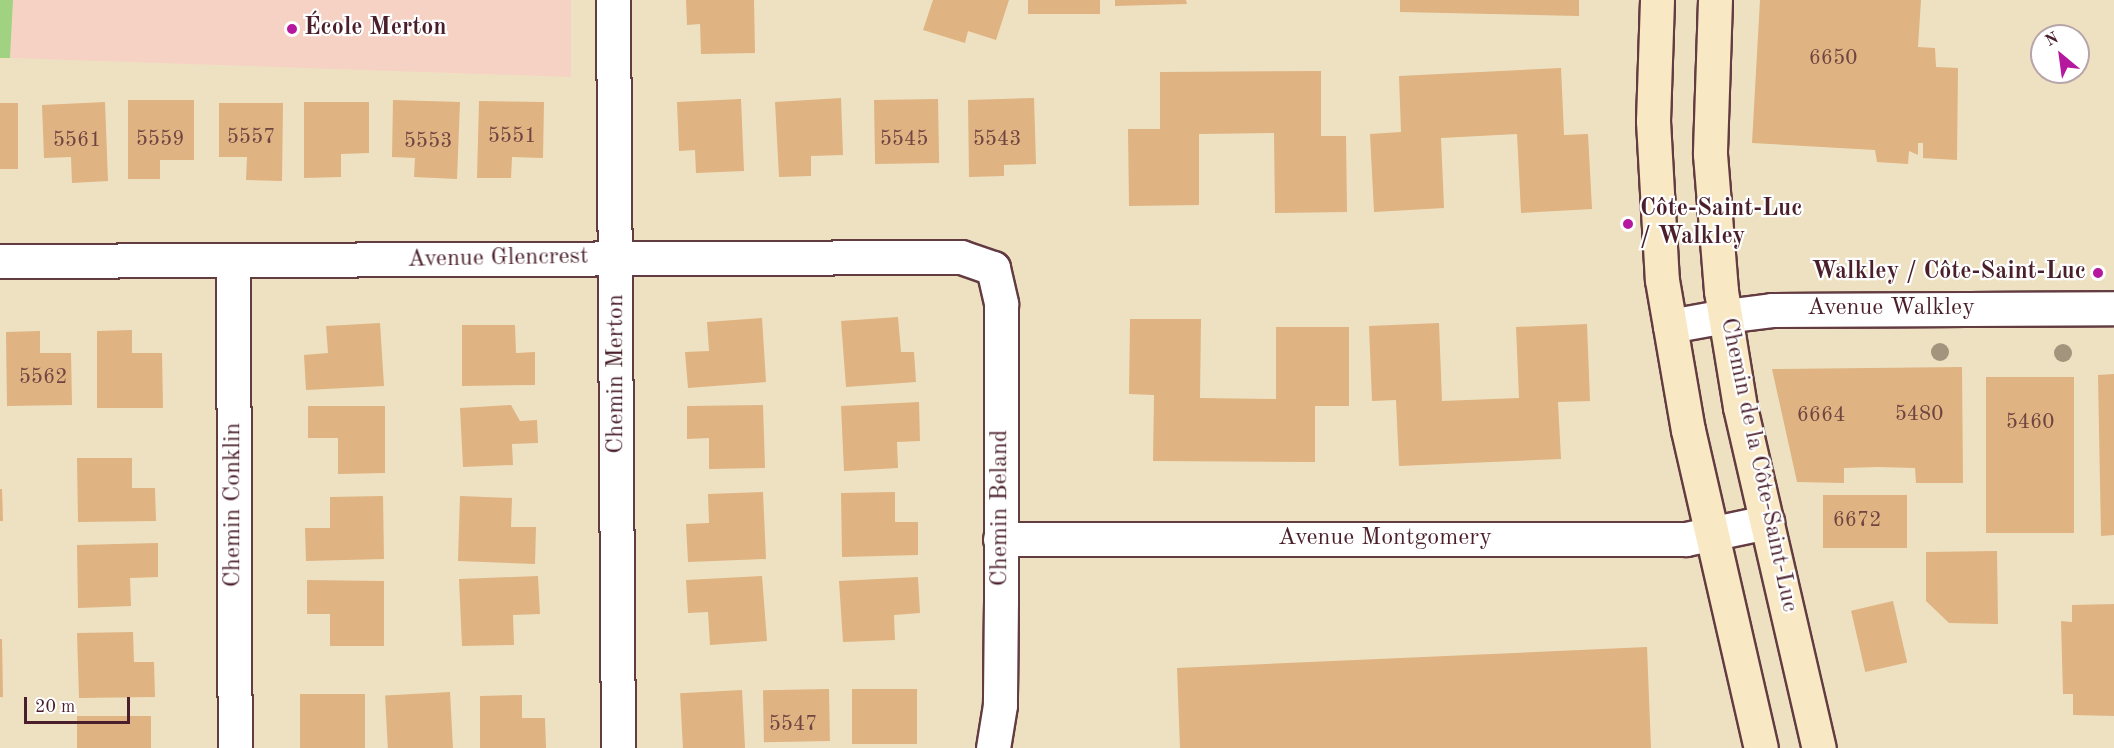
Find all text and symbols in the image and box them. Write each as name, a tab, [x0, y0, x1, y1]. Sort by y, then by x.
place label: École Merton	[304, 15, 447, 43]
marker: École Merton	[285, 22, 299, 36]
north arrow	[2030, 24, 2090, 84]
text: N	[2043, 30, 2061, 50]
house number: 6650	[1809, 46, 1857, 72]
house number: 5551	[488, 124, 536, 150]
house number: 5557	[227, 125, 275, 151]
house number: 5559	[136, 127, 184, 153]
house number: 5545	[880, 127, 928, 153]
house number: 5543	[973, 127, 1021, 153]
house number: 5561	[53, 128, 101, 154]
house number: 5553	[404, 129, 452, 155]
place label: Côte-Saint-Luc / Walkley	[1640, 196, 1803, 252]
marker: Côte-Saint-Luc / Walkley	[1621, 217, 1635, 231]
street label: Avenue Glencrest	[407, 243, 589, 275]
place label: Walkley / Côte-Saint-Luc	[1811, 259, 2086, 287]
marker: Walkley / Côte-Saint-Luc	[2091, 266, 2105, 280]
street label: Chemin Merton	[603, 294, 631, 454]
street label: Avenue Walkley	[1807, 295, 1975, 323]
street label: Chemin de la Côte-Saint-Luc	[1713, 315, 1803, 615]
house number: 5562	[19, 365, 67, 391]
house number: 5480	[1895, 402, 1943, 428]
house number: 6664	[1797, 403, 1845, 429]
house number: 5460	[2006, 410, 2054, 436]
street label: Chemin Conklin	[220, 423, 248, 587]
street label: Chemin Beland	[987, 430, 1015, 586]
house number: 6672	[1833, 508, 1881, 534]
street label: Avenue Montgomery	[1278, 525, 1492, 553]
scale bar	[27, 685, 134, 723]
text: 20 m	[35, 698, 75, 716]
house number: 5547	[769, 712, 817, 738]

